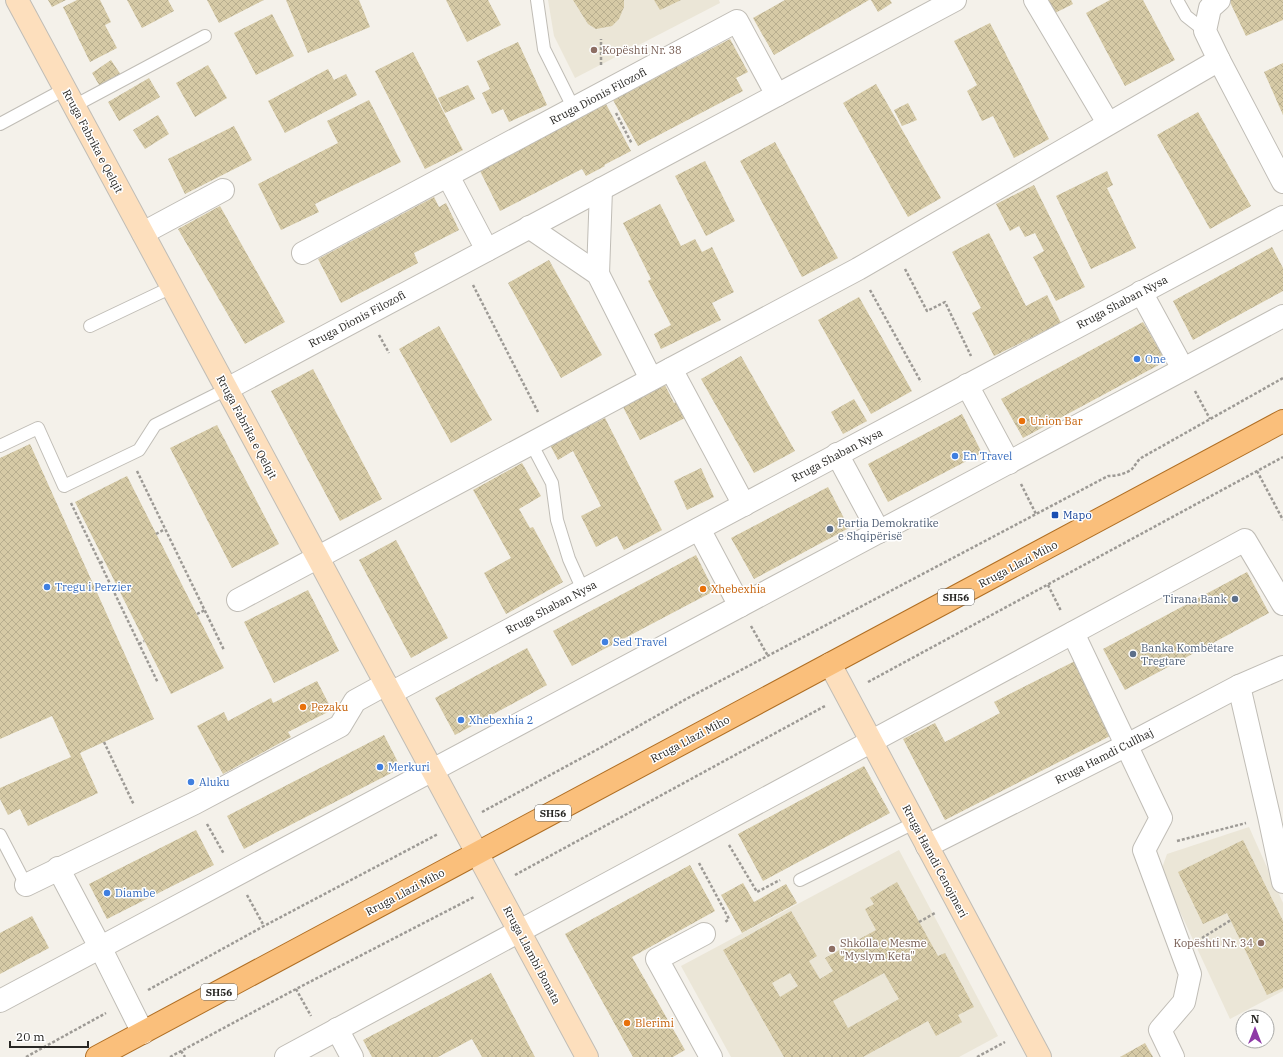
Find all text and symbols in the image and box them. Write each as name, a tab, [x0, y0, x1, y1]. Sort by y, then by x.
place label: Kopështi Nr. 38	[602, 43, 682, 57]
marker: Kopështi Nr. 38	[589, 45, 599, 55]
street label: Rruga Dionis Filozofi	[547, 65, 649, 127]
street label: Rruga Fabrika e Qelqit	[60, 87, 126, 195]
street label: Rruga Shaban Nysa	[1074, 272, 1170, 332]
street label: Rruga Dionis Filozofi	[306, 288, 408, 350]
place label: One	[1145, 352, 1166, 366]
marker: One	[1132, 354, 1142, 364]
street label: Rruga Fabrika e Qelqit	[214, 373, 280, 481]
place label: Union Bar	[1030, 414, 1083, 428]
marker: Union Bar	[1017, 416, 1027, 426]
street label: Rruga Shaban Nysa	[789, 425, 885, 485]
place label: En Travel	[963, 449, 1012, 463]
marker: En Travel	[950, 451, 960, 461]
place label: Mapo	[1063, 508, 1092, 522]
marker: Mapo	[1050, 510, 1060, 520]
place label: Partia Demokratike e Shqipërisë	[838, 516, 939, 543]
marker: Partia Demokratike e Shqipërisë	[825, 524, 835, 534]
street label: Rruga Llazi Miho	[976, 537, 1060, 591]
street label: Rruga Shaban Nysa	[503, 577, 599, 637]
place label: Tregu i Perzier	[55, 580, 132, 594]
marker: Tregu i Perzier	[42, 582, 52, 592]
place label: Xhebexhia	[711, 582, 766, 596]
marker: Xhebexhia	[698, 584, 708, 594]
road number: SH56	[938, 589, 974, 605]
place label: Tirana Bank	[1163, 592, 1228, 606]
marker: Tirana Bank	[1230, 594, 1240, 604]
place label: Sed Travel	[613, 635, 667, 649]
marker: Sed Travel	[600, 637, 610, 647]
place label: Banka Kombëtare Tregtare	[1141, 641, 1234, 668]
marker: Banka Kombëtare Tregtare	[1128, 649, 1138, 659]
place label: Pezaku	[311, 700, 348, 714]
marker: Pezaku	[298, 702, 308, 712]
street label: Rruga Llazi Miho	[648, 712, 732, 766]
place label: Xhebexhia 2	[469, 713, 533, 727]
marker: Xhebexhia 2	[456, 715, 466, 725]
street label: Rruga Hamdi Cullhaj	[1053, 725, 1155, 787]
place label: Merkuri	[388, 760, 430, 774]
marker: Merkuri	[375, 762, 385, 772]
place label: Aluku	[199, 775, 230, 789]
marker: Aluku	[186, 777, 196, 787]
street label: Rruga Hamdi Cenojmeri	[899, 802, 971, 920]
road number: SH56	[535, 805, 571, 821]
street label: Rruga Llazi Miho	[363, 865, 447, 919]
place label: Diambe	[115, 886, 155, 900]
marker: Diambe	[102, 888, 112, 898]
street label: Rruga Llambi Bonata	[500, 904, 564, 1006]
place label: Shkolla e Mesme "Myslym Keta"	[840, 936, 927, 963]
place label: Kopështi Nr. 34	[1173, 936, 1253, 950]
marker: Kopështi Nr. 34	[1256, 938, 1266, 948]
marker: Shkolla e Mesme "Myslym Keta"	[827, 944, 837, 954]
road number: SH56	[201, 984, 237, 1000]
north arrow	[1235, 1009, 1275, 1049]
text: N	[1251, 1012, 1260, 1026]
place label: Blerimi	[635, 1016, 674, 1030]
marker: Blerimi	[622, 1018, 632, 1028]
scale bar	[10, 1023, 88, 1049]
text: 20 m	[16, 1029, 45, 1044]

